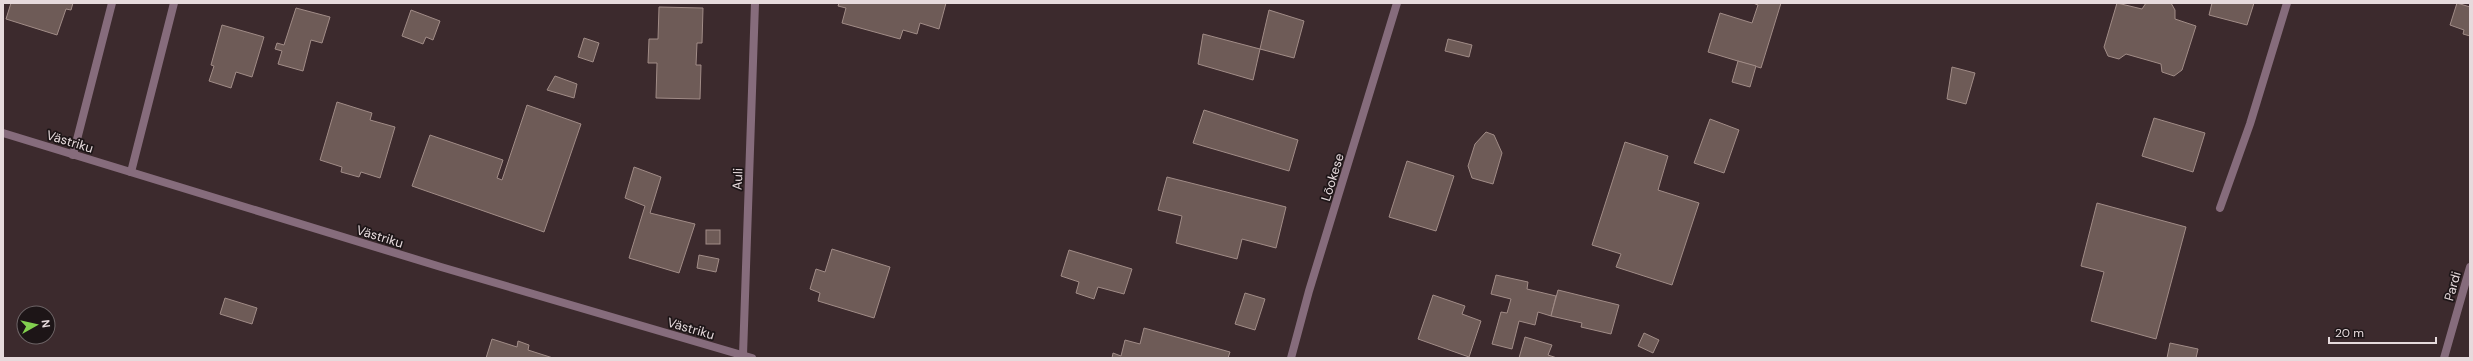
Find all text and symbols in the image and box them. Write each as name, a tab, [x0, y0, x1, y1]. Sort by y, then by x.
street label: Västriku	[44, 126, 95, 157]
street label: Lõokese	[1317, 151, 1348, 203]
street label: Auli	[729, 168, 746, 190]
street label: Västriku	[354, 221, 405, 252]
street label: Pardi	[2440, 269, 2465, 303]
north arrow	[16, 305, 56, 345]
street label: Västriku	[665, 314, 716, 343]
text: N	[38, 319, 53, 329]
scale bar	[2329, 319, 2436, 345]
text: 20 m	[2335, 325, 2364, 341]

